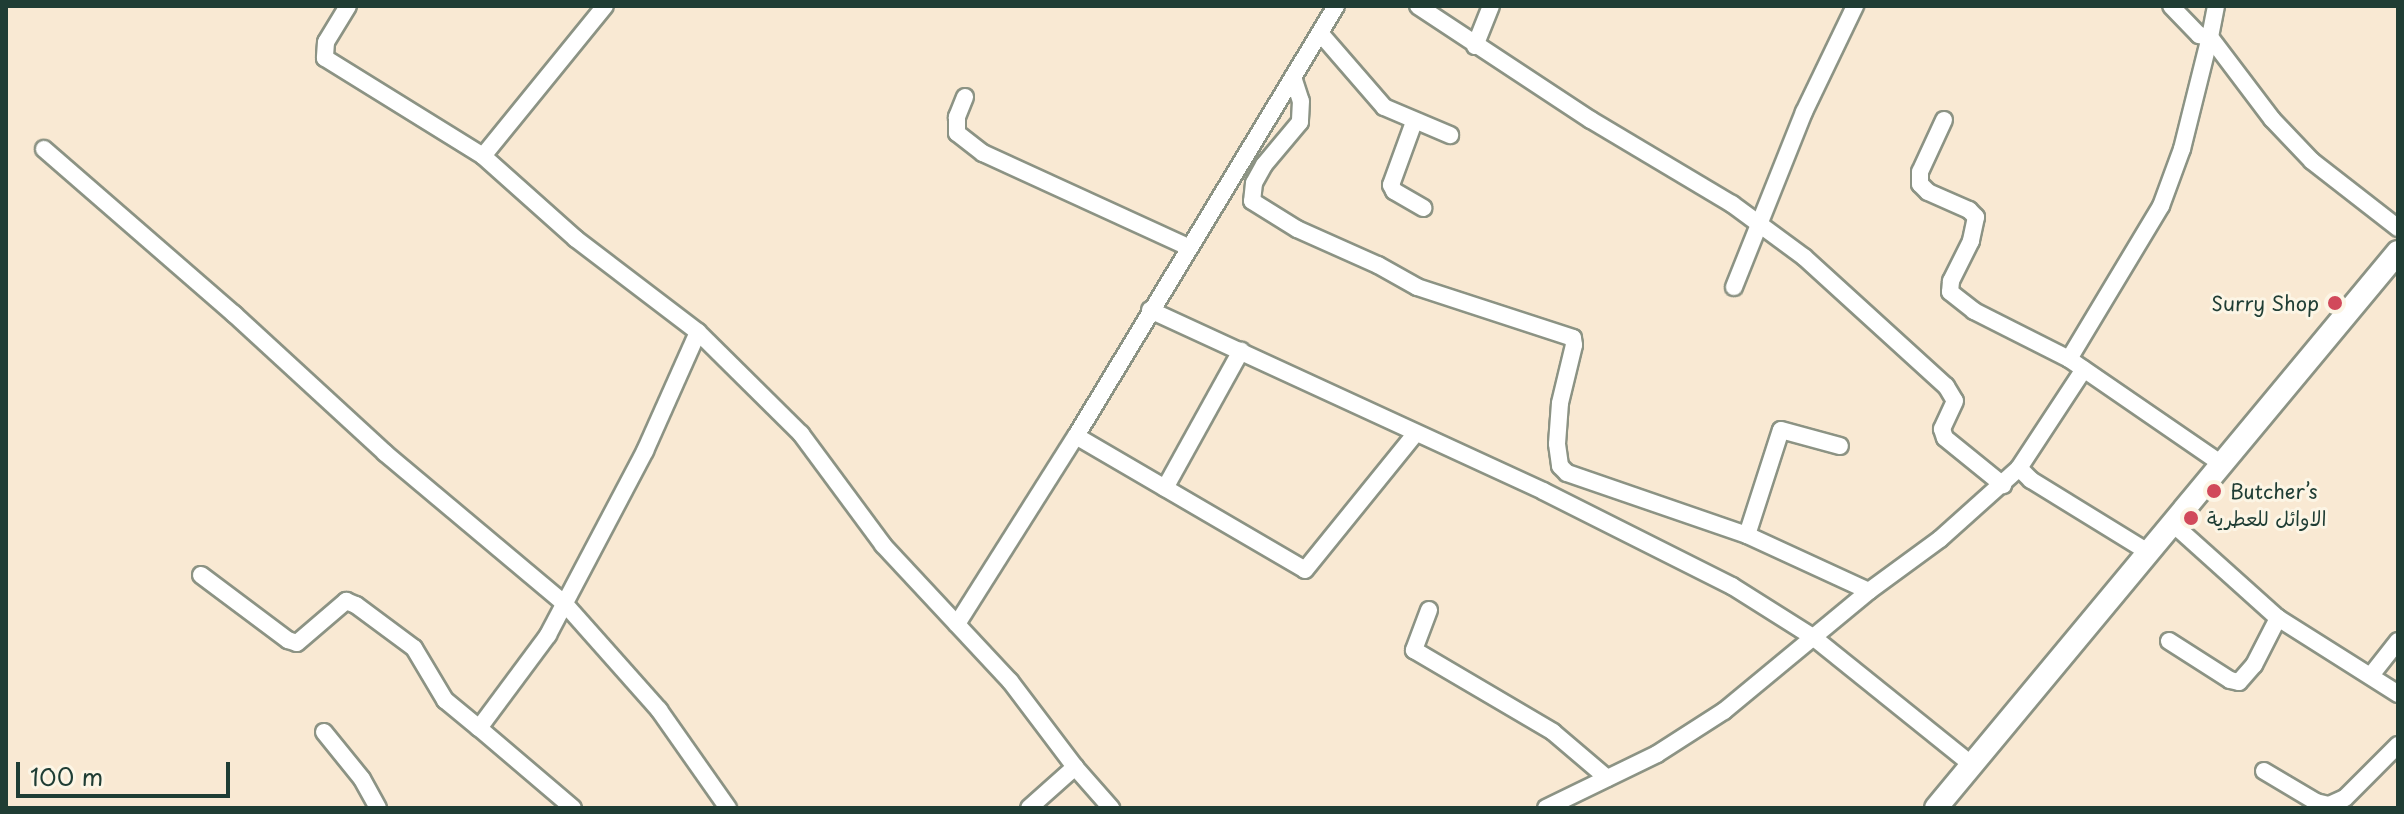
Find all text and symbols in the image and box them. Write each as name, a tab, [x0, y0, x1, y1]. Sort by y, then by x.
place label: Surry Shop	[2211, 291, 2319, 315]
marker: Surry Shop	[2326, 294, 2344, 312]
place label: Butcher’s	[2230, 479, 2318, 503]
marker: Butcher’s	[2205, 482, 2223, 500]
place label: الاوائل للعطرية	[2207, 506, 2326, 530]
marker: الاوائل للعطرية	[2182, 509, 2200, 527]
scale bar	[20, 746, 234, 796]
text: 100 m	[30, 758, 103, 794]

